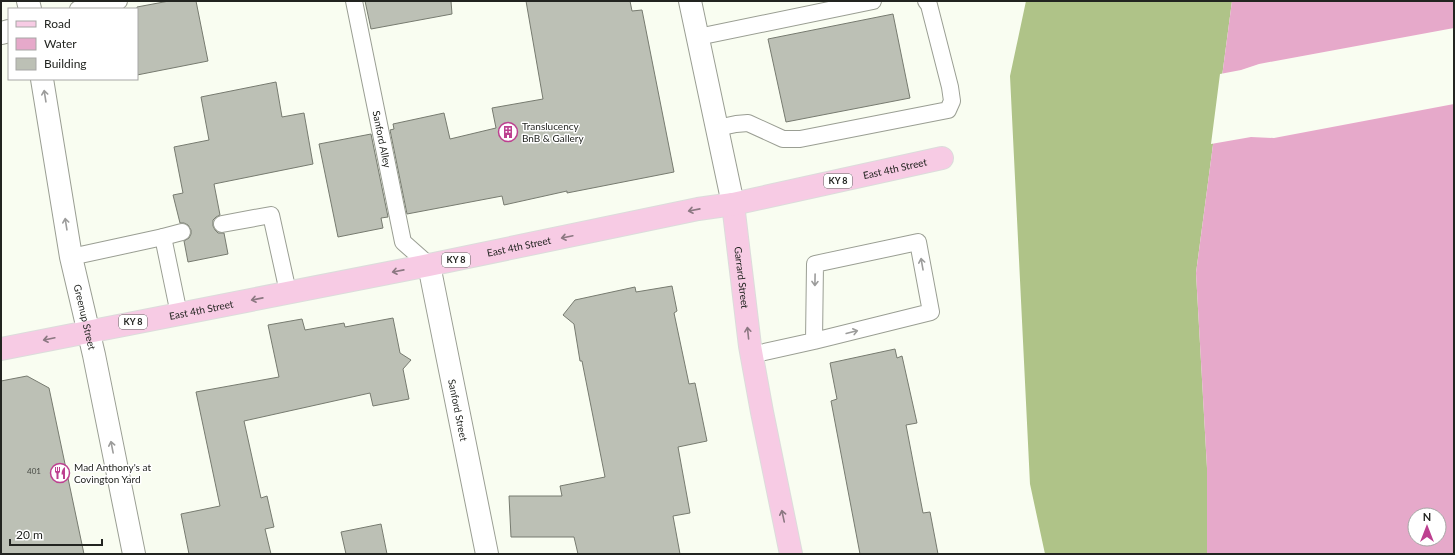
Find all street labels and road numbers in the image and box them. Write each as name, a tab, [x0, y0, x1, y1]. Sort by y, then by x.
street label: Sanford Alley	[370, 110, 394, 170]
street label: East 4th Street	[862, 155, 928, 181]
road number: KY 8	[824, 174, 852, 188]
street label: East 4th Street	[486, 234, 552, 259]
street label: Garrard Street	[732, 246, 752, 310]
road number: KY 8	[442, 253, 470, 267]
street label: Greenup Street	[72, 283, 99, 351]
street label: East 4th Street	[168, 297, 235, 322]
road number: KY 8	[119, 315, 147, 329]
street label: Sanford Street	[446, 378, 470, 443]

